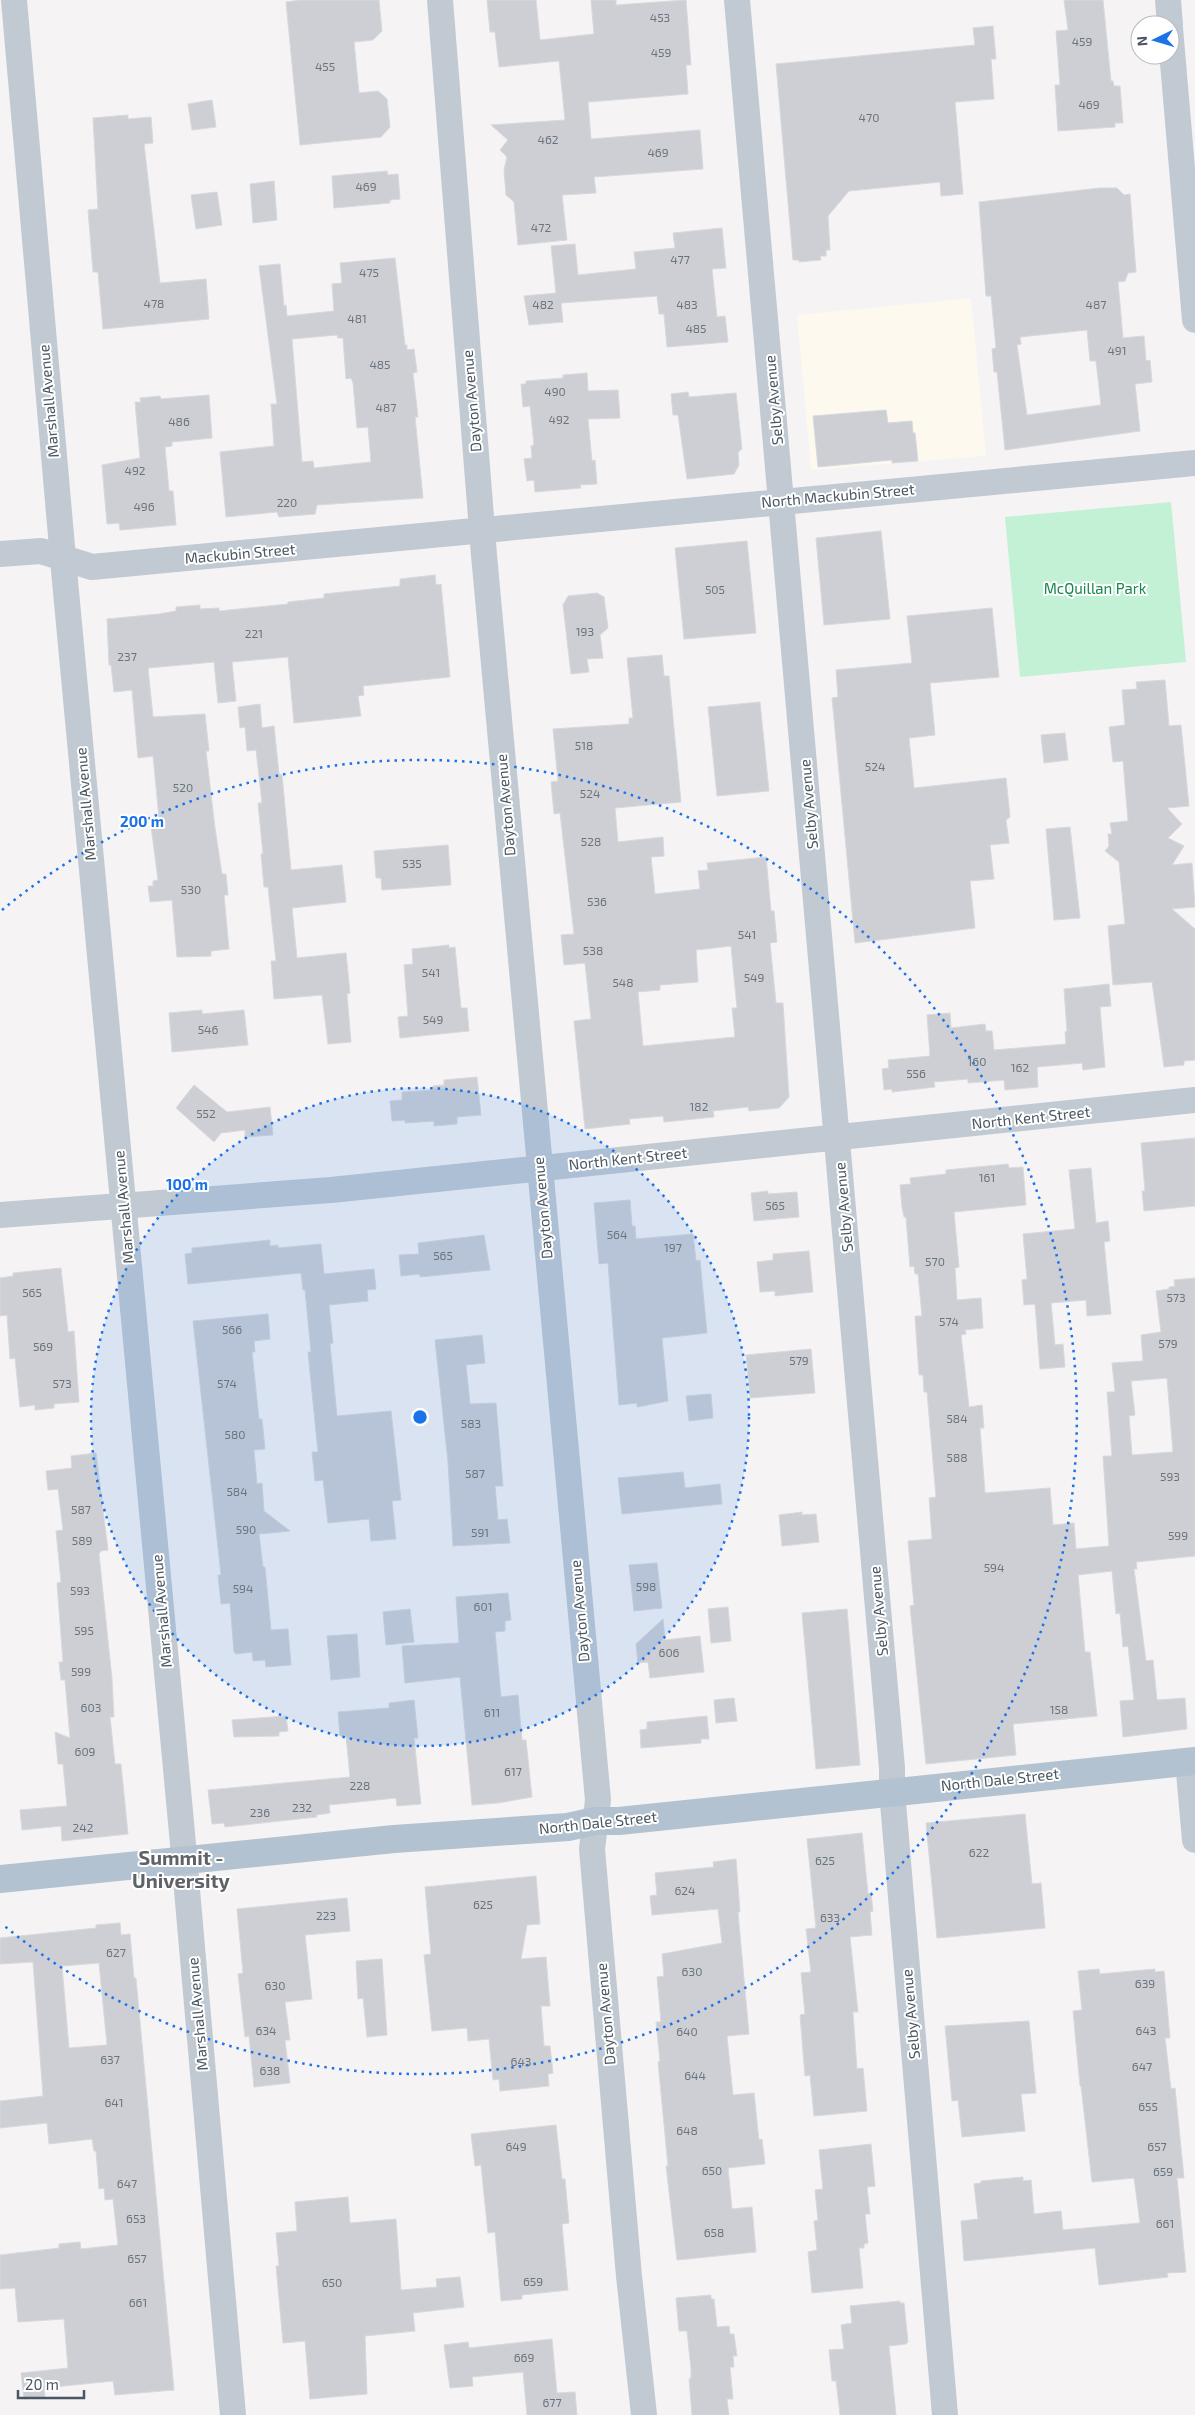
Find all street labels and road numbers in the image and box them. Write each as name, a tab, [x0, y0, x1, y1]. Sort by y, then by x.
street label: Marshall Avenue	[34, 344, 62, 459]
street label: Dayton Avenue	[458, 349, 484, 453]
street label: Selby Avenue	[760, 354, 786, 446]
street label: North Mackubin Street	[761, 479, 916, 511]
street label: Mackubin Street	[184, 539, 296, 567]
street label: Marshall Avenue	[71, 747, 99, 862]
street label: Dayton Avenue	[492, 753, 518, 857]
street label: Selby Avenue	[795, 758, 821, 850]
street label: North Kent Street	[971, 1102, 1091, 1132]
street label: North Kent Street	[568, 1143, 688, 1173]
street label: Marshall Avenue	[109, 1150, 137, 1265]
street label: Dayton Avenue	[529, 1156, 555, 1260]
street label: Selby Avenue	[830, 1161, 856, 1253]
street label: Marshall Avenue	[147, 1554, 175, 1669]
street label: Dayton Avenue	[566, 1559, 592, 1663]
street label: Selby Avenue	[865, 1565, 891, 1657]
street label: North Dale Street	[940, 1764, 1060, 1794]
street label: North Dale Street	[538, 1807, 658, 1837]
street label: Marshall Avenue	[183, 1957, 211, 2072]
street label: Dayton Avenue	[592, 1962, 618, 2066]
street label: Selby Avenue	[897, 1968, 923, 2060]

